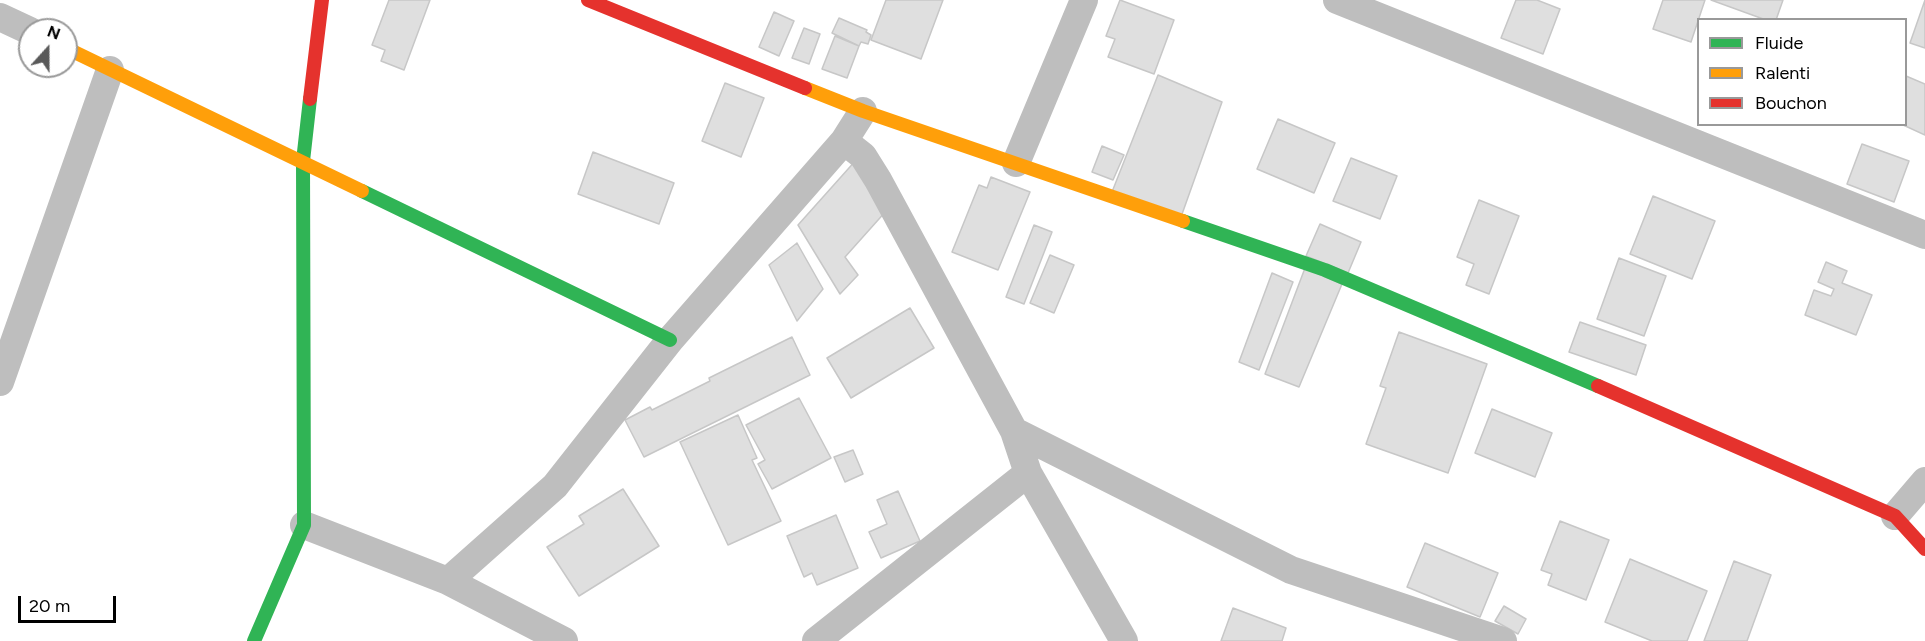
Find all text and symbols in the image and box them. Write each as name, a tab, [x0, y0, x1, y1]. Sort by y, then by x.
north arrow	[18, 18, 78, 78]
legend	[1697, 18, 1907, 126]
text: N	[45, 22, 63, 44]
text: Fluide	[1755, 32, 1803, 54]
text: Ralenti	[1755, 62, 1810, 84]
text: Bouchon	[1755, 92, 1827, 114]
scale bar	[21, 584, 118, 622]
text: 20 m	[29, 595, 70, 617]

